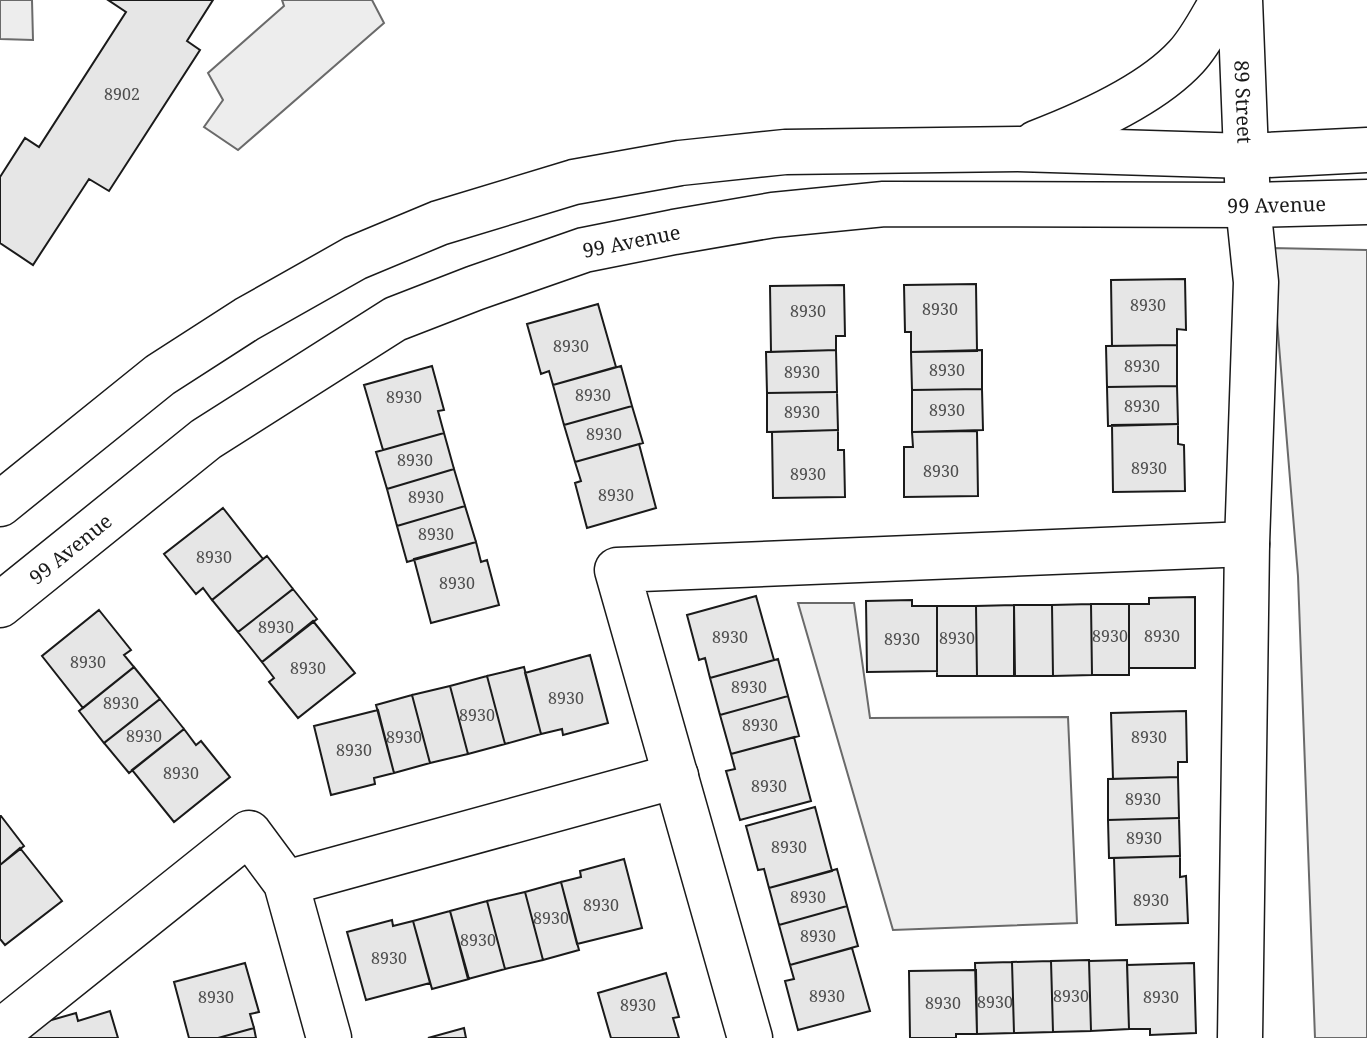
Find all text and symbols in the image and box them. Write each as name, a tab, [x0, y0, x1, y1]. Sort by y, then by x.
street label: 89 Street	[1229, 60, 1259, 144]
house number: 8902	[104, 83, 140, 105]
street label: 99 Avenue	[1227, 190, 1326, 219]
street label: 99 Avenue	[580, 218, 682, 263]
house number: 8930	[1130, 294, 1166, 316]
house number: 8930	[922, 298, 958, 320]
house number: 8930	[790, 300, 826, 322]
house number: 8930	[553, 335, 589, 357]
house number: 8930	[1124, 355, 1160, 377]
house number: 8930	[929, 359, 965, 381]
house number: 8930	[784, 361, 820, 383]
house number: 8930	[575, 384, 611, 406]
house number: 8930	[386, 386, 422, 408]
house number: 8930	[1124, 395, 1160, 417]
house number: 8930	[929, 399, 965, 421]
house number: 8930	[784, 401, 820, 423]
house number: 8930	[586, 423, 622, 445]
house number: 8930	[397, 449, 433, 471]
house number: 8930	[1131, 457, 1167, 479]
house number: 8930	[923, 460, 959, 482]
house number: 8930	[790, 463, 826, 485]
house number: 8930	[598, 484, 634, 506]
house number: 8930	[408, 486, 444, 508]
street label: 99 Avenue	[23, 507, 117, 590]
house number: 8930	[418, 523, 454, 545]
house number: 8930	[196, 546, 232, 568]
house number: 8930	[439, 572, 475, 594]
house number: 8930	[258, 616, 294, 638]
house number: 8930	[1092, 625, 1128, 647]
house number: 8930	[1144, 625, 1180, 647]
house number: 8930	[712, 626, 748, 648]
house number: 8930	[939, 627, 975, 649]
house number: 8930	[884, 628, 920, 650]
house number: 8930	[70, 651, 106, 673]
house number: 8930	[290, 657, 326, 679]
house number: 8930	[731, 676, 767, 698]
house number: 8930	[548, 687, 584, 709]
house number: 8930	[103, 692, 139, 714]
house number: 8930	[459, 704, 495, 726]
house number: 8930	[742, 714, 778, 736]
house number: 8930	[126, 725, 162, 747]
house number: 8930	[386, 726, 422, 748]
house number: 8930	[1131, 726, 1167, 748]
house number: 8930	[336, 739, 372, 761]
house number: 8930	[163, 762, 199, 784]
house number: 8930	[751, 775, 787, 797]
house number: 8930	[1125, 788, 1161, 810]
house number: 8930	[1126, 827, 1162, 849]
house number: 8930	[771, 836, 807, 858]
house number: 8930	[790, 886, 826, 908]
house number: 8930	[1133, 889, 1169, 911]
house number: 8930	[583, 894, 619, 916]
house number: 8930	[533, 907, 569, 929]
house number: 8930	[800, 925, 836, 947]
house number: 8930	[460, 929, 496, 951]
house number: 8930	[371, 947, 407, 969]
house number: 8930	[809, 985, 845, 1007]
house number: 8930	[1053, 985, 1089, 1007]
house number: 8930	[198, 986, 234, 1008]
house number: 8930	[1143, 986, 1179, 1008]
house number: 8930	[977, 991, 1013, 1013]
house number: 8930	[925, 992, 961, 1014]
house number: 8930	[620, 994, 656, 1016]

